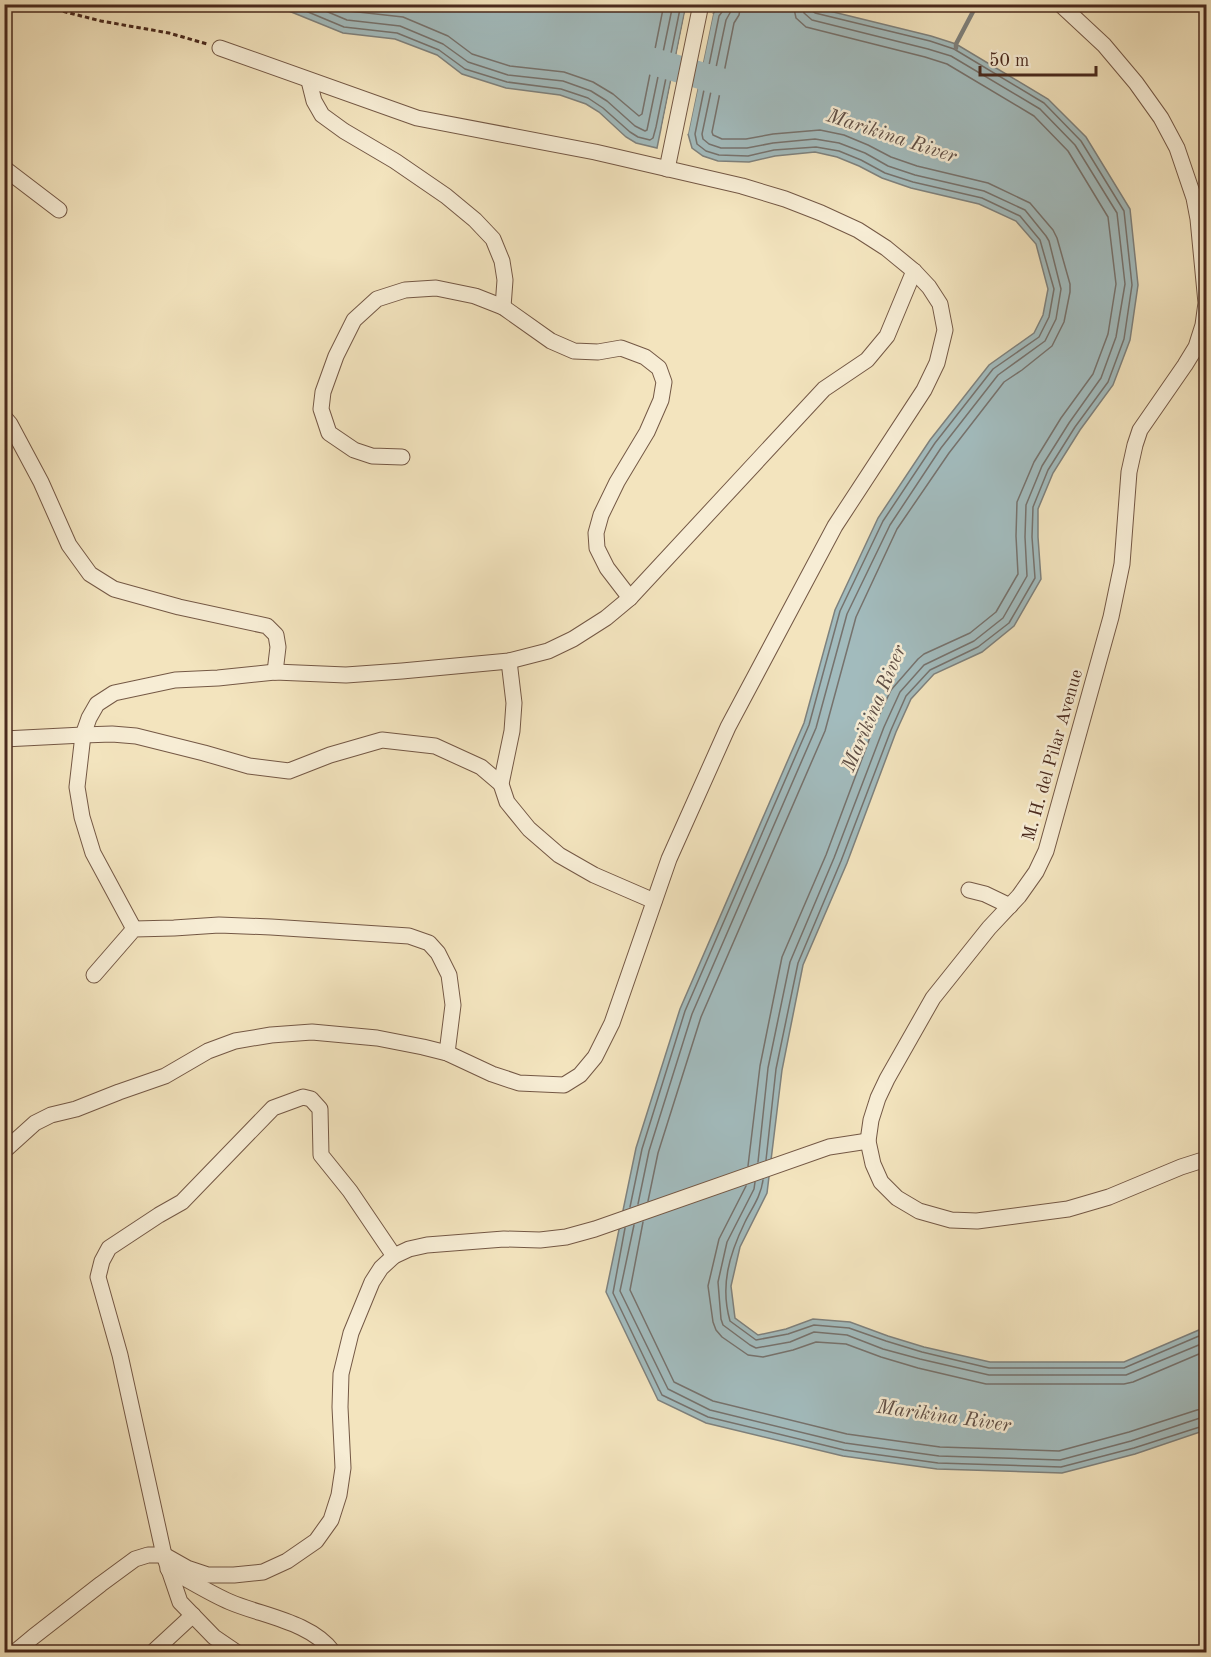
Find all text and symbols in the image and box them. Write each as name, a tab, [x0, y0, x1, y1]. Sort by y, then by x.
scale bar	[980, 39, 1096, 77]
text: 50 m	[989, 52, 1029, 70]
water label: Marikina River	[823, 106, 959, 167]
water label: Marikina River	[839, 642, 911, 776]
street label: M. H. del Pilar Avenue	[1020, 668, 1086, 843]
water label: Marikina River	[874, 1398, 1013, 1436]

